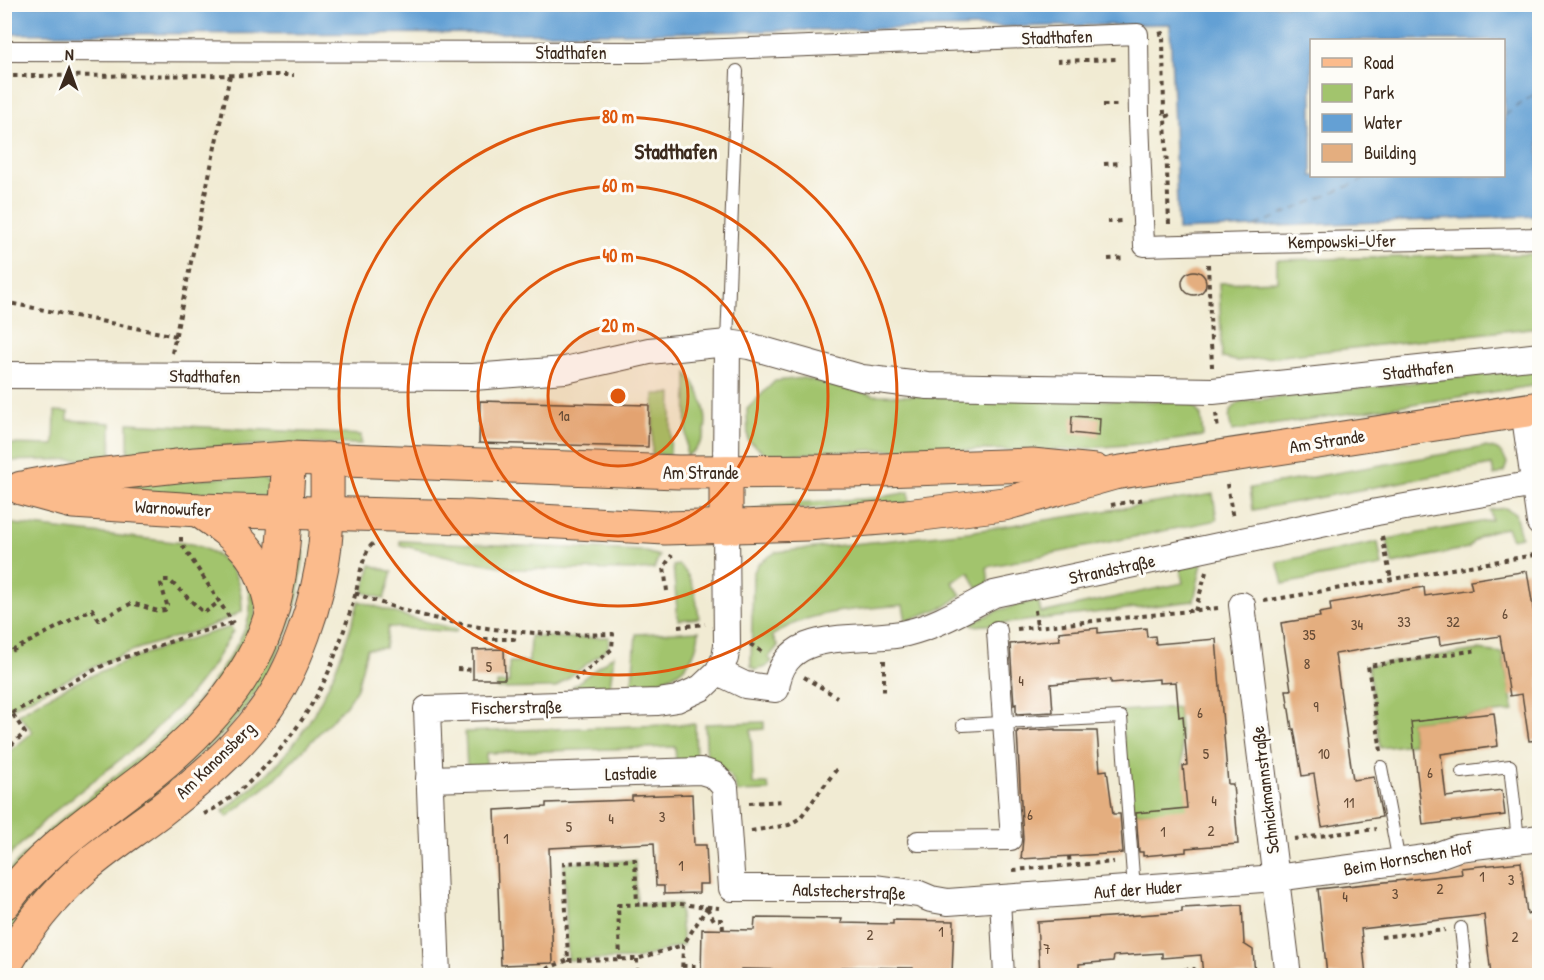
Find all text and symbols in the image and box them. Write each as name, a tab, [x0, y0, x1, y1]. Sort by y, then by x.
street label: Stadthafen	[1021, 23, 1093, 51]
north arrow	[39, 39, 99, 99]
legend	[1310, 39, 1505, 177]
street label: Stadthafen	[535, 40, 607, 65]
text: N	[65, 43, 74, 65]
text: Road	[1364, 50, 1394, 75]
text: Park	[1364, 80, 1395, 105]
text: 80 m	[602, 104, 634, 129]
text: Water	[1364, 110, 1402, 135]
district label: Stadthafen	[635, 137, 717, 166]
text: Building	[1364, 140, 1416, 165]
text: 60 m	[602, 173, 634, 198]
street label: Kempowski-Ufer	[1288, 228, 1396, 254]
text: 40 m	[602, 243, 634, 268]
text: 20 m	[602, 313, 634, 338]
street label: Stadthafen	[1381, 354, 1455, 386]
street label: Stadthafen	[169, 363, 241, 389]
centre of rings	[608, 386, 628, 406]
house number: 1a	[558, 405, 570, 426]
street label: Am Strande	[1288, 423, 1366, 459]
street label: Am Strande	[663, 460, 739, 485]
street label: Warnowufer	[134, 494, 212, 522]
street label: Strandstraße	[1067, 548, 1157, 590]
house number: 6	[1502, 603, 1508, 624]
house number: 33	[1397, 611, 1411, 632]
house number: 32	[1446, 611, 1460, 632]
house number: 34	[1351, 614, 1364, 635]
house number: 35	[1302, 624, 1316, 645]
house number: 8	[1304, 653, 1310, 674]
house number: 5	[486, 656, 493, 677]
house number: 4	[1018, 670, 1024, 691]
street label: Fischerstraße	[471, 694, 562, 720]
house number: 9	[1313, 696, 1319, 717]
house number: 6	[1197, 702, 1203, 723]
street label: Am Kanonsberg	[170, 716, 260, 804]
street label: Schnickmannstraße	[1245, 725, 1285, 855]
house number: 5	[1203, 743, 1210, 764]
house number: 10	[1318, 743, 1330, 764]
street label: Lastadie	[605, 760, 657, 786]
house number: 6	[1427, 762, 1433, 783]
house number: 4	[1211, 790, 1217, 811]
house number: 11	[1344, 792, 1354, 813]
house number: 6	[1027, 804, 1033, 825]
house number: 3	[659, 806, 666, 827]
house number: 4	[608, 808, 614, 829]
house number: 5	[566, 816, 573, 837]
house number: 2	[1207, 820, 1215, 841]
house number: 1	[1160, 821, 1166, 842]
house number: 1	[503, 828, 509, 849]
street label: Beim Hornschen Hof	[1342, 834, 1475, 882]
house number: 1	[678, 855, 684, 876]
house number: 1	[1479, 866, 1485, 887]
house number: 3	[1508, 869, 1515, 890]
street label: Auf der Huder	[1093, 873, 1183, 905]
street label: Aalstecherstraße	[792, 877, 906, 905]
house number: 2	[1436, 878, 1444, 899]
house number: 3	[1392, 883, 1399, 904]
house number: 4	[1342, 886, 1348, 907]
house number: 1	[938, 921, 944, 942]
house number: 2	[866, 924, 874, 945]
house number: 2	[1511, 926, 1519, 947]
house number: 7	[1043, 938, 1051, 959]

